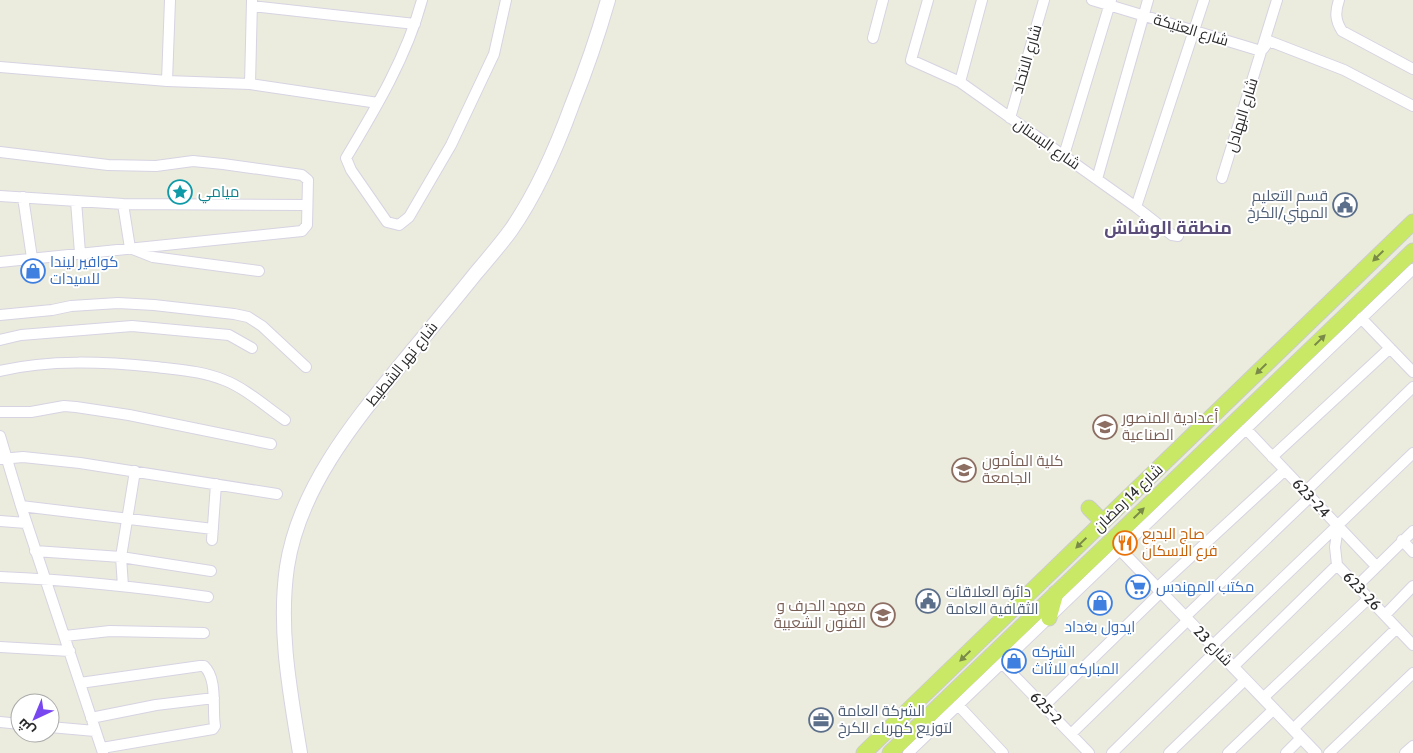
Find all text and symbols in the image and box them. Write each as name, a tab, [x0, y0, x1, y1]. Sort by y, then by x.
street label: شارع العتيکة	[1151, 10, 1231, 52]
street label: شارع الاتحاد	[1009, 22, 1047, 96]
street label: شارع البهادل	[1222, 76, 1264, 155]
street label: شارع البستان	[1009, 115, 1084, 175]
place icon: ميامي	[167, 179, 193, 205]
place label: ميامي	[198, 183, 239, 204]
place label: قسم التعليم المهني/الكرخ	[1247, 187, 1328, 225]
public building icon: قسم التعليم المهني/الكرخ	[1332, 192, 1358, 218]
district label: منطقة الوشاش	[1104, 217, 1232, 239]
one-way arrow	[1372, 250, 1384, 262]
place label: كوافير ليندا للسيدات	[50, 253, 118, 288]
shop icon: كوافير ليندا للسيدات	[20, 258, 46, 284]
street label: شارع نهر الشطيط	[363, 318, 443, 411]
one-way arrow	[1314, 334, 1326, 346]
one-way arrow	[1255, 363, 1267, 375]
place label: أعدادية المنصور الصناعية	[1121, 408, 1218, 444]
school or university icon: أعدادية المنصور الصناعية	[1092, 414, 1118, 440]
place label: كلية المأمون الجامعة	[982, 451, 1063, 487]
school or university icon: كلية المأمون الجامعة	[951, 457, 977, 483]
street label: شارع 14 رمضان	[1089, 460, 1168, 537]
street label: 623-24	[1288, 475, 1334, 522]
one-way arrow	[1133, 507, 1145, 519]
place label: صاج البديع فرع الاسكان	[1142, 525, 1218, 562]
restaurant icon: صاج البديع فرع الاسكان	[1112, 530, 1138, 556]
one-way arrow	[1076, 536, 1088, 548]
street label: 623-26	[1339, 568, 1385, 614]
supermarket icon: مكتب المهندس	[1125, 574, 1151, 600]
place label: مكتب المهندس	[1156, 578, 1254, 597]
place label: دائرة العلاقات الثقافية العامة	[946, 583, 1039, 618]
public building icon: دائرة العلاقات الثقافية العامة	[915, 588, 941, 614]
shop icon: ايدول بغداد	[1087, 590, 1113, 616]
place label: معهد الحرف و الفنون الشعبية	[774, 597, 866, 633]
school or university icon: معهد الحرف و الفنون الشعبية	[870, 602, 896, 628]
place label: ايدول بغداد	[1065, 618, 1135, 636]
street label: شارع 23	[1188, 622, 1236, 671]
place label: الشركه المباركه للاثاث	[1032, 643, 1119, 678]
shop icon: الشركه المباركه للاثاث	[1001, 648, 1027, 674]
one-way arrow	[959, 650, 971, 662]
street label: 625-2	[1026, 688, 1066, 728]
north arrow	[10, 693, 60, 743]
place label: الشركة العامة لتوزيع كهرباء الكرخ	[838, 702, 952, 739]
office icon: الشركة العامة لتوزيع كهرباء الكرخ	[808, 707, 834, 733]
text: ش	[13, 715, 39, 740]

